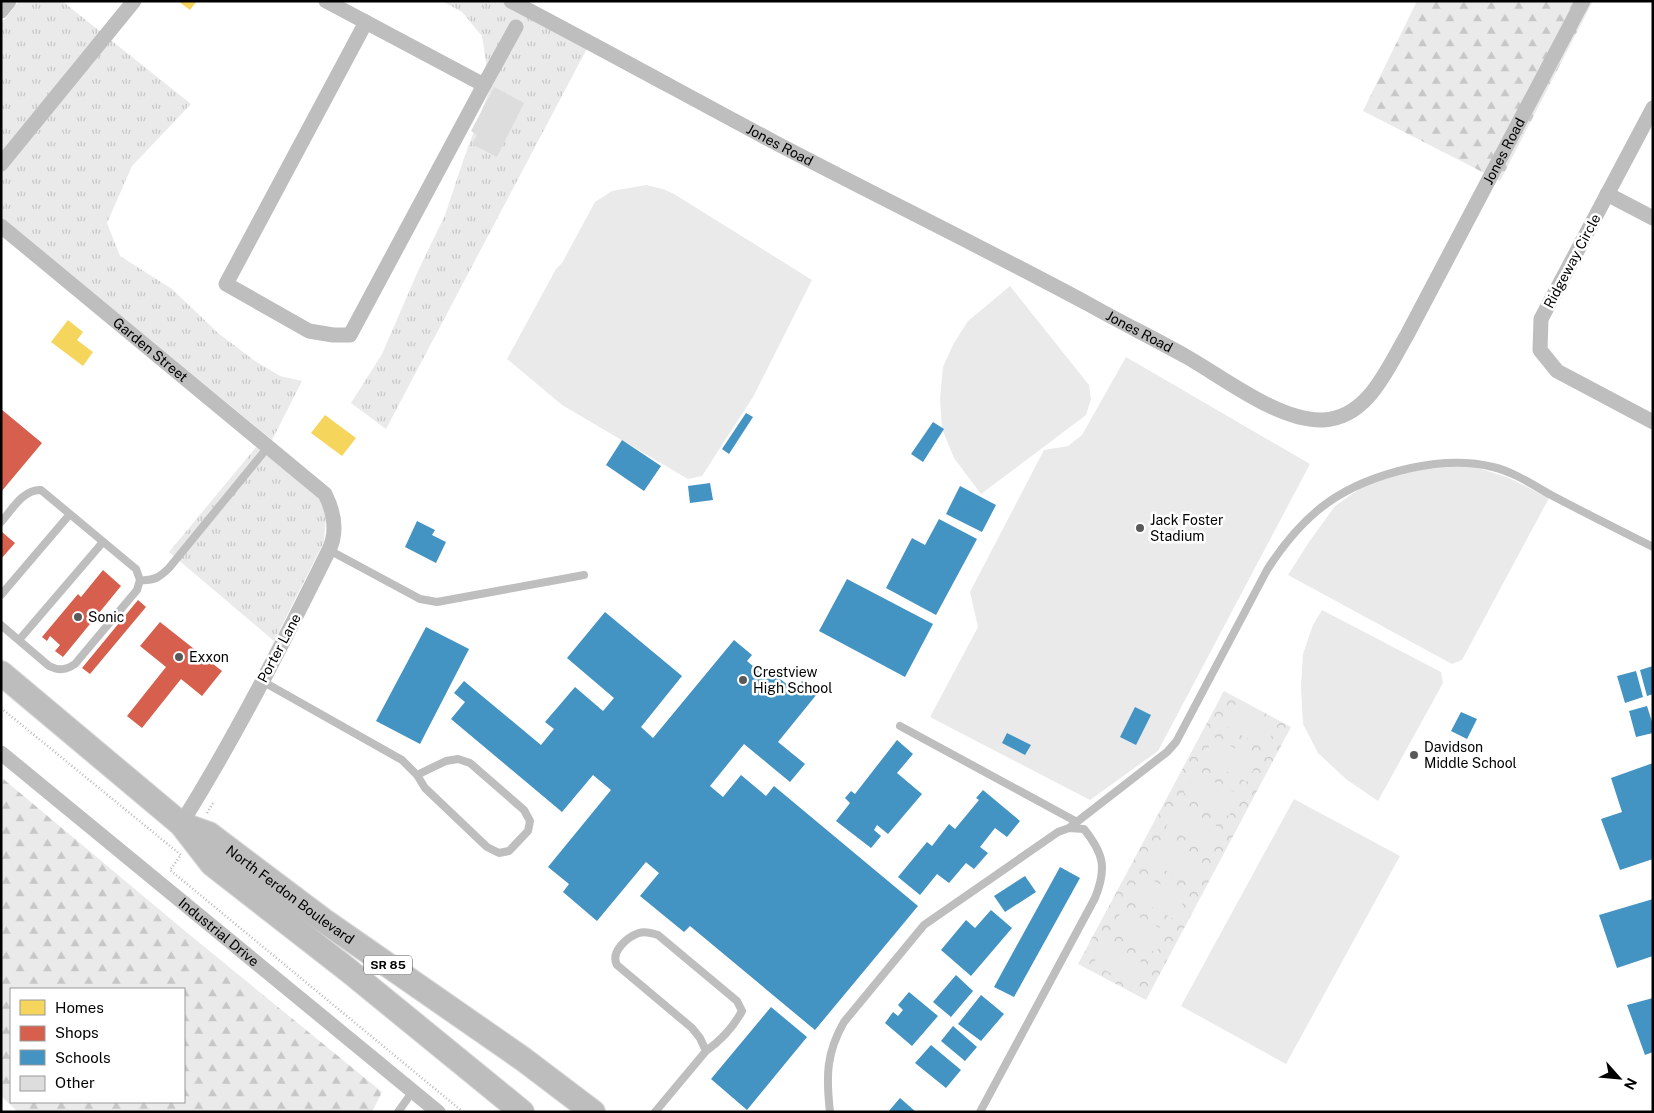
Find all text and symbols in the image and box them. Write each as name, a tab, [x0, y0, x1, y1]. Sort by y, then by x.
street label: Jones Road	[1480, 115, 1528, 187]
street label: Jones Road	[744, 121, 816, 169]
street label: Ridgeway Circle	[1540, 211, 1604, 311]
street label: Jones Road	[1103, 307, 1175, 356]
street label: Garden Street	[110, 314, 191, 385]
place label: Jack Foster Stadium	[1150, 512, 1224, 544]
marker: Jack Foster Stadium	[1134, 522, 1146, 534]
place label: Sonic	[88, 609, 124, 625]
marker: Sonic	[72, 611, 84, 623]
street label: Porter Lane	[254, 611, 304, 685]
place label: Exxon	[189, 649, 229, 665]
marker: Exxon	[173, 651, 185, 663]
place label: Crestview High School	[753, 664, 832, 696]
marker: Crestview High School	[737, 674, 749, 686]
place label: Davidson Middle School	[1424, 739, 1517, 771]
marker: Davidson Middle School	[1408, 749, 1420, 761]
street label: North Ferdon Boulevard	[223, 842, 357, 947]
street label: Industrial Drive	[176, 894, 262, 970]
road number: SR 85	[364, 956, 412, 974]
legend	[10, 988, 185, 1103]
text: Homes	[55, 999, 104, 1016]
text: Shops	[55, 1024, 99, 1041]
text: Schools	[55, 1049, 111, 1066]
north arrow	[1594, 1053, 1644, 1103]
text: Other	[55, 1074, 95, 1091]
text: N	[1621, 1075, 1640, 1092]

